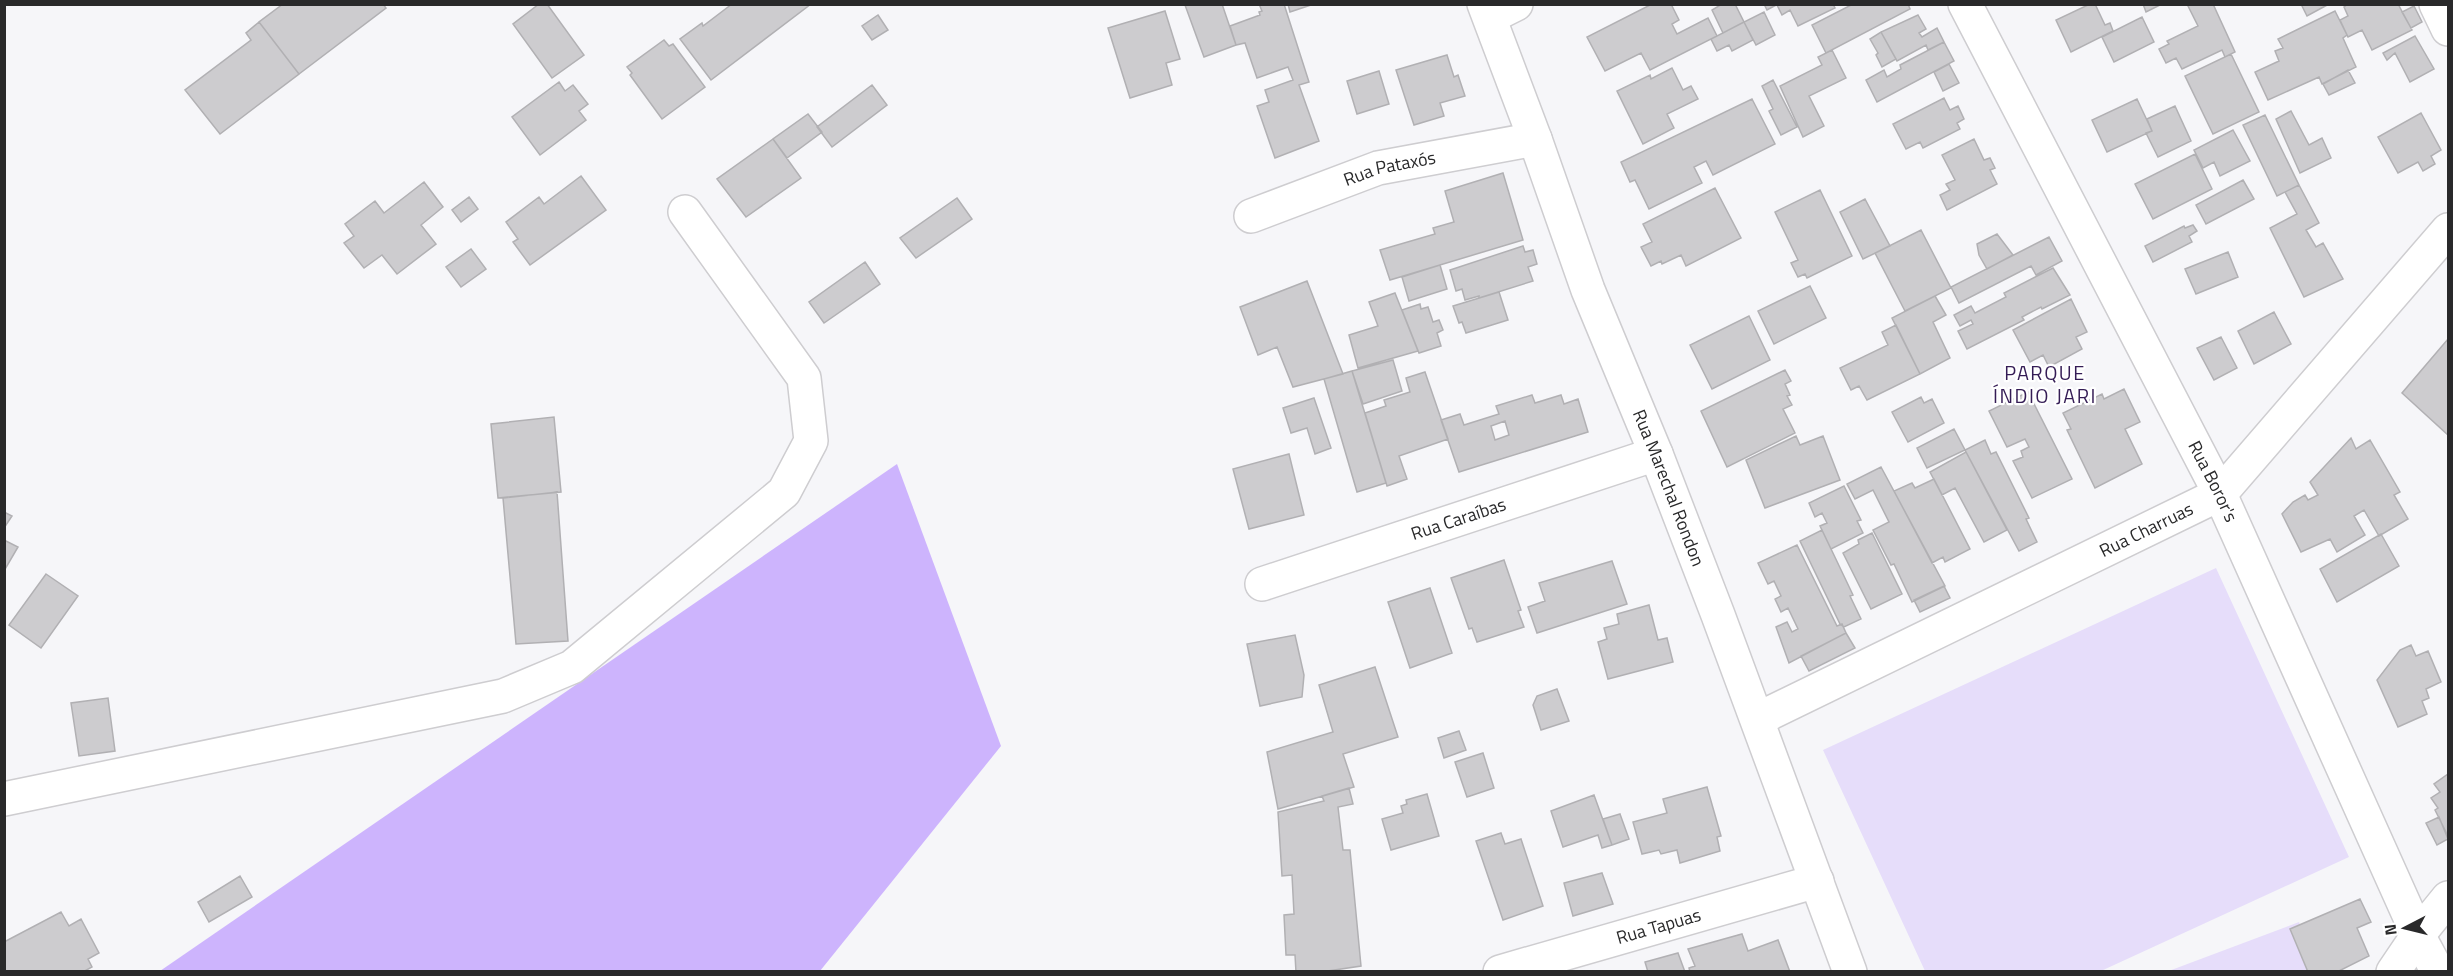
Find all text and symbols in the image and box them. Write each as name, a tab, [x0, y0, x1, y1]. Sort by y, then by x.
street label: Rua Pataxós	[1339, 144, 1438, 193]
district label: PARQUE ÍNDIO JARI	[1993, 357, 2097, 411]
street label: Rua Marechal Rondon	[1626, 405, 1712, 570]
street label: Rua Boror's	[2182, 436, 2245, 526]
street label: Rua Caraíbas	[1407, 490, 1510, 547]
street label: Rua Charruas	[2095, 495, 2198, 564]
north arrow	[2375, 898, 2435, 958]
street label: Rua Tapuas	[1613, 901, 1704, 951]
text: N	[2378, 923, 2403, 937]

